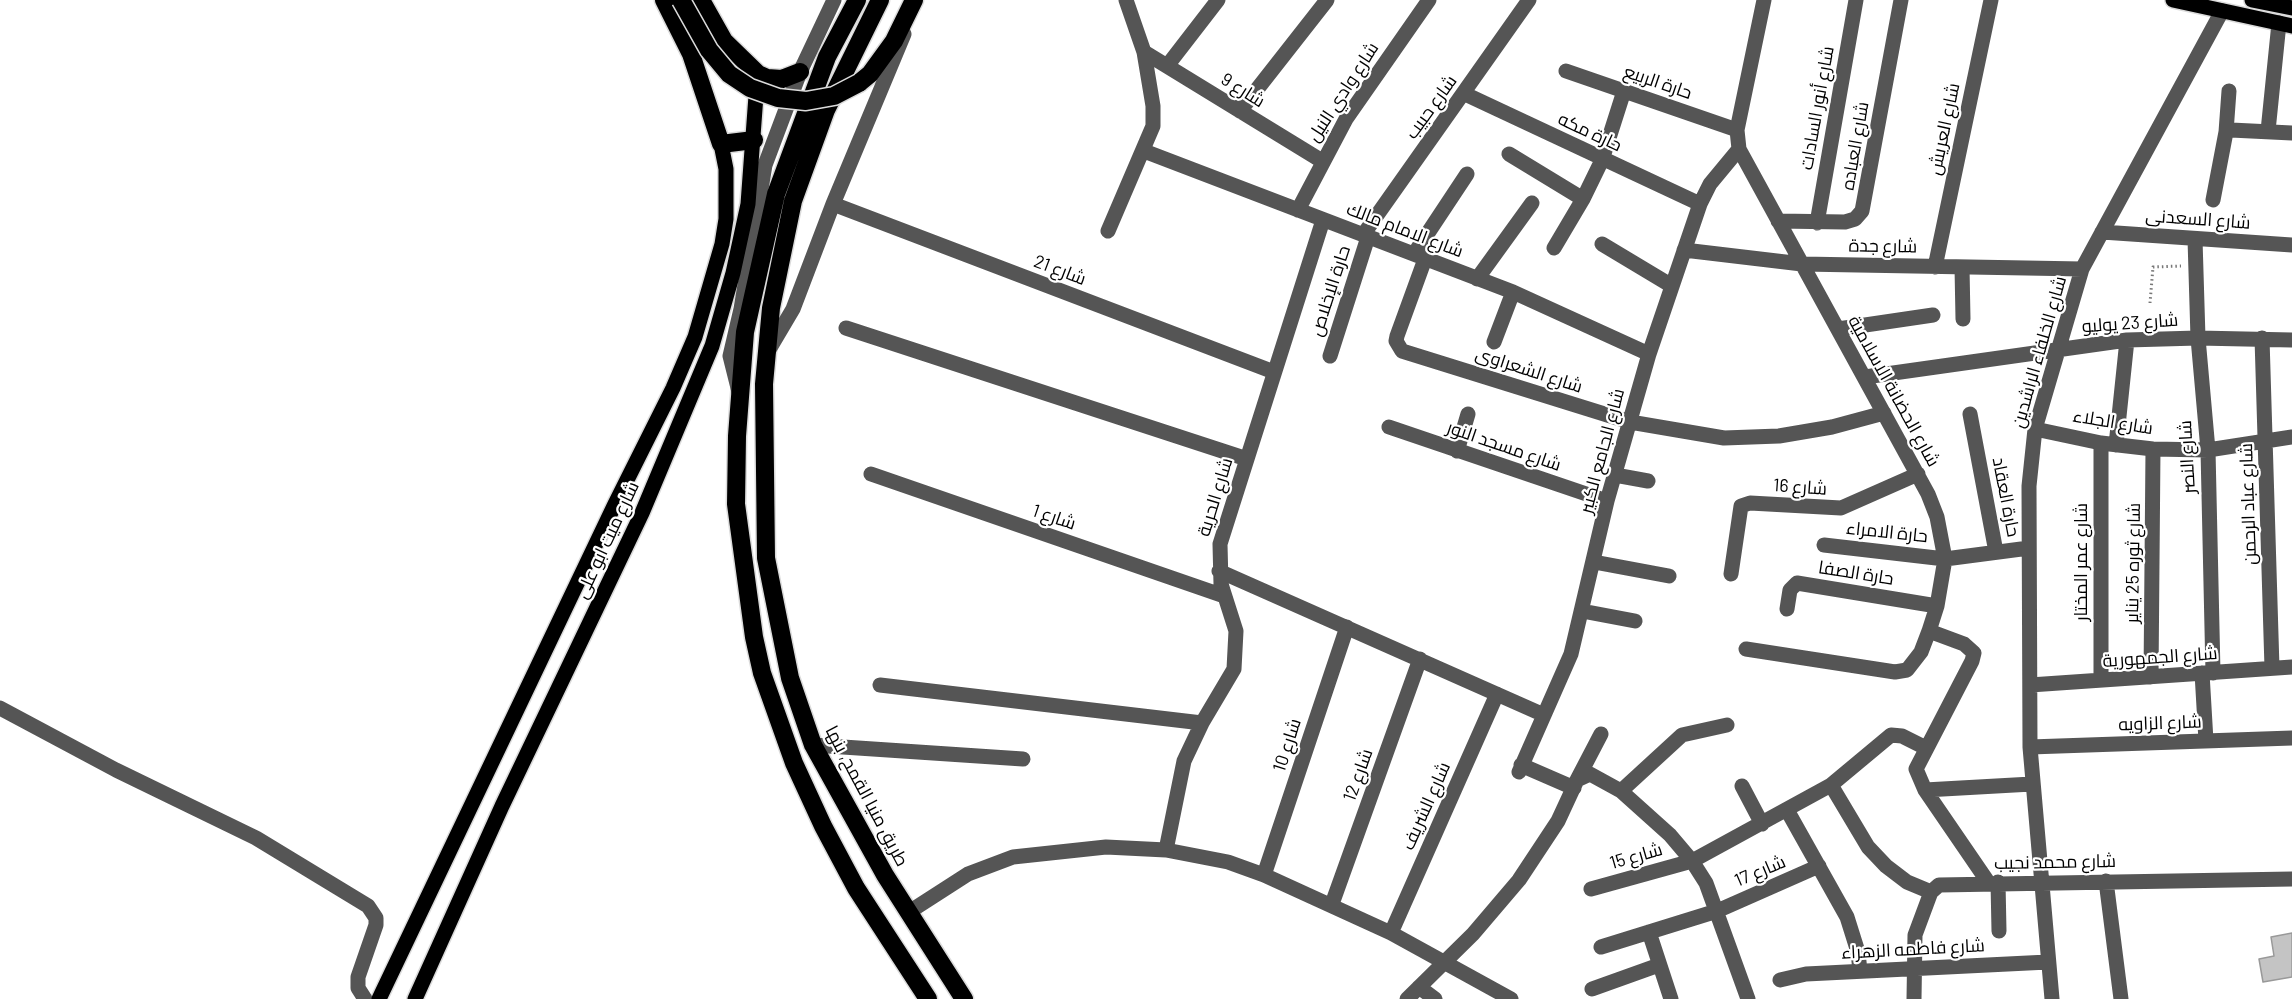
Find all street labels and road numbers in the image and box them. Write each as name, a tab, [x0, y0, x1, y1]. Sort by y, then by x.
street label: شارع وادي النيل	[1303, 38, 1383, 146]
street label: شارع أنور السادات	[1795, 44, 1839, 172]
street label: حارة الربيع	[1621, 60, 1695, 104]
street label: شارع 9	[1217, 68, 1269, 112]
street label: شارع حبيب	[1401, 71, 1461, 143]
street label: شارع العريش	[1924, 81, 1964, 177]
street label: شارع العباده	[1837, 100, 1873, 192]
street label: حارة مكه	[1555, 108, 1625, 156]
street label: شارع الامام مالك	[1344, 198, 1466, 262]
street label: شارع السعدنى	[2145, 205, 2251, 233]
street label: شارع جدة	[1849, 235, 1917, 257]
street label: حارة الإخلاص	[1305, 243, 1355, 339]
street label: شارع 21	[1031, 250, 1089, 290]
street label: شارع الخلفاء الراشدين	[2007, 274, 2071, 430]
street label: شارع 23 يوليو	[2081, 309, 2179, 337]
street label: شارع الحضانة الاسلامية	[1844, 312, 1944, 470]
street label: شارع الشعراوى	[1473, 343, 1585, 397]
street label: شارع الجامع الكبير	[1575, 386, 1629, 516]
street label: شارع الجلاء	[2071, 405, 2155, 439]
street label: شارع مسجد النور	[1444, 416, 1564, 476]
street label: شارع النصر	[2174, 420, 2200, 494]
street label: شارع عباد الرحمن	[2235, 443, 2261, 565]
street label: شارع الحرية	[1193, 455, 1237, 539]
street label: حارة العقاد	[1988, 455, 2024, 539]
street label: شارع 16	[1772, 474, 1828, 500]
street label: شارع ميت ابو على	[570, 478, 644, 602]
street label: شارع 1	[1029, 500, 1079, 534]
street label: شارع عمر المختار	[2070, 503, 2092, 621]
street label: شارع ثوره 25 يناير	[2121, 503, 2145, 623]
street label: حارة الامراء	[1845, 517, 1929, 547]
street label: حارة الصفا	[1817, 556, 1895, 590]
street label: شارع الجمهورية	[2102, 642, 2218, 672]
street label: شارع الزاويه	[2118, 711, 2202, 735]
street label: شارع 10	[1268, 716, 1306, 774]
street label: طريق منيا القمح, بنها	[821, 722, 913, 870]
street label: شارع 12	[1339, 746, 1377, 804]
street label: شارع الشريف	[1397, 759, 1455, 853]
street label: شارع 15	[1607, 838, 1665, 874]
street label: شارع محمد نجيب	[1994, 850, 2116, 874]
street label: شارع 17	[1731, 851, 1789, 891]
street label: شارع فاطمه الزهراء	[1841, 934, 1985, 964]

